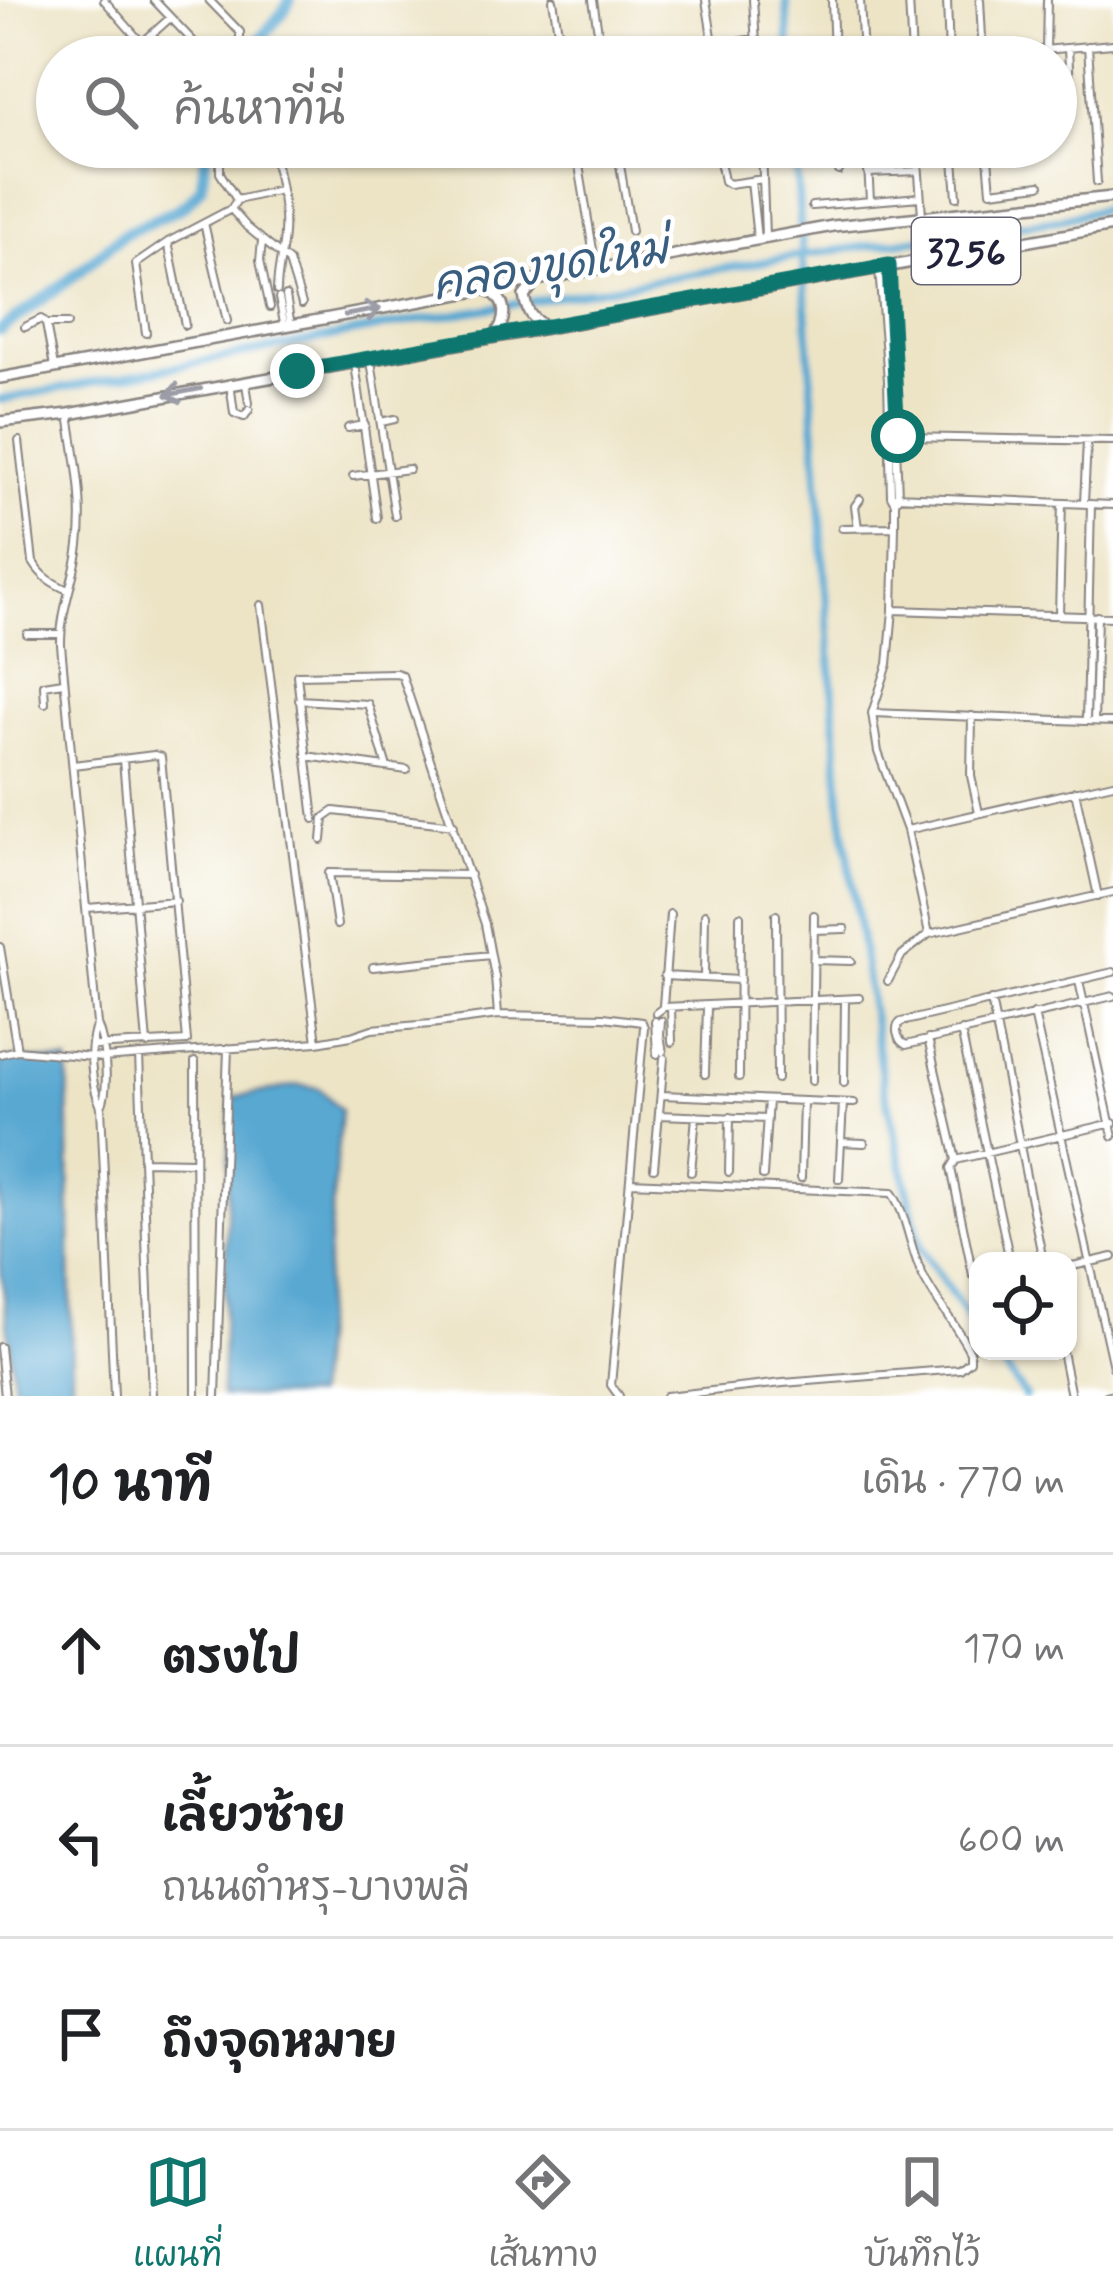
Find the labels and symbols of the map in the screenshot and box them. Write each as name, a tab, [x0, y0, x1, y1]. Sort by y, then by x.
water label: คลองขุดใหม่	[428, 216, 681, 317]
road number: 3256	[912, 218, 1020, 284]
one-way arrow	[343, 300, 382, 322]
route end	[270, 344, 324, 398]
one-way arrow	[165, 382, 204, 404]
route start	[871, 409, 925, 463]

